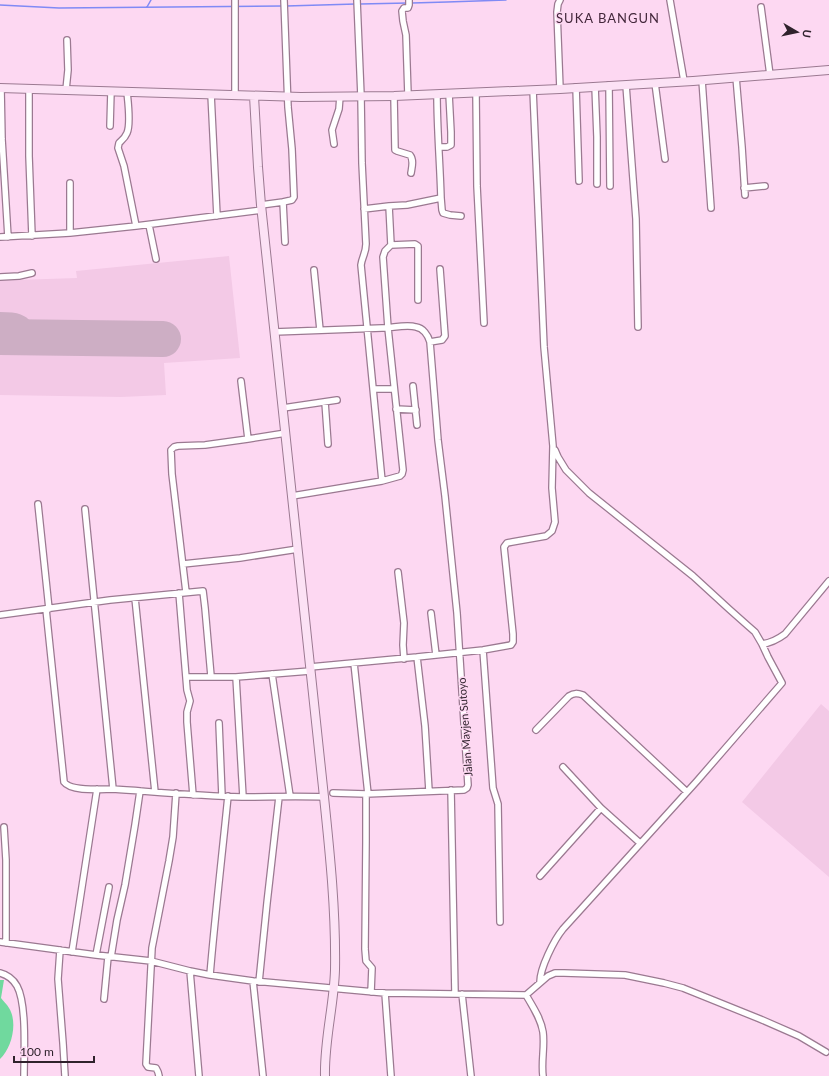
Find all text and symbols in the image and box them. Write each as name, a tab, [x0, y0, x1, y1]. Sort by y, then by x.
district label: SUKA BANGUN	[556, 10, 660, 26]
north arrow	[777, 12, 817, 52]
text: U	[800, 29, 814, 39]
street label: Jalan Mayjen Sutoyo	[455, 677, 474, 777]
scale bar	[14, 1038, 94, 1064]
text: 100 m	[20, 1044, 54, 1059]

